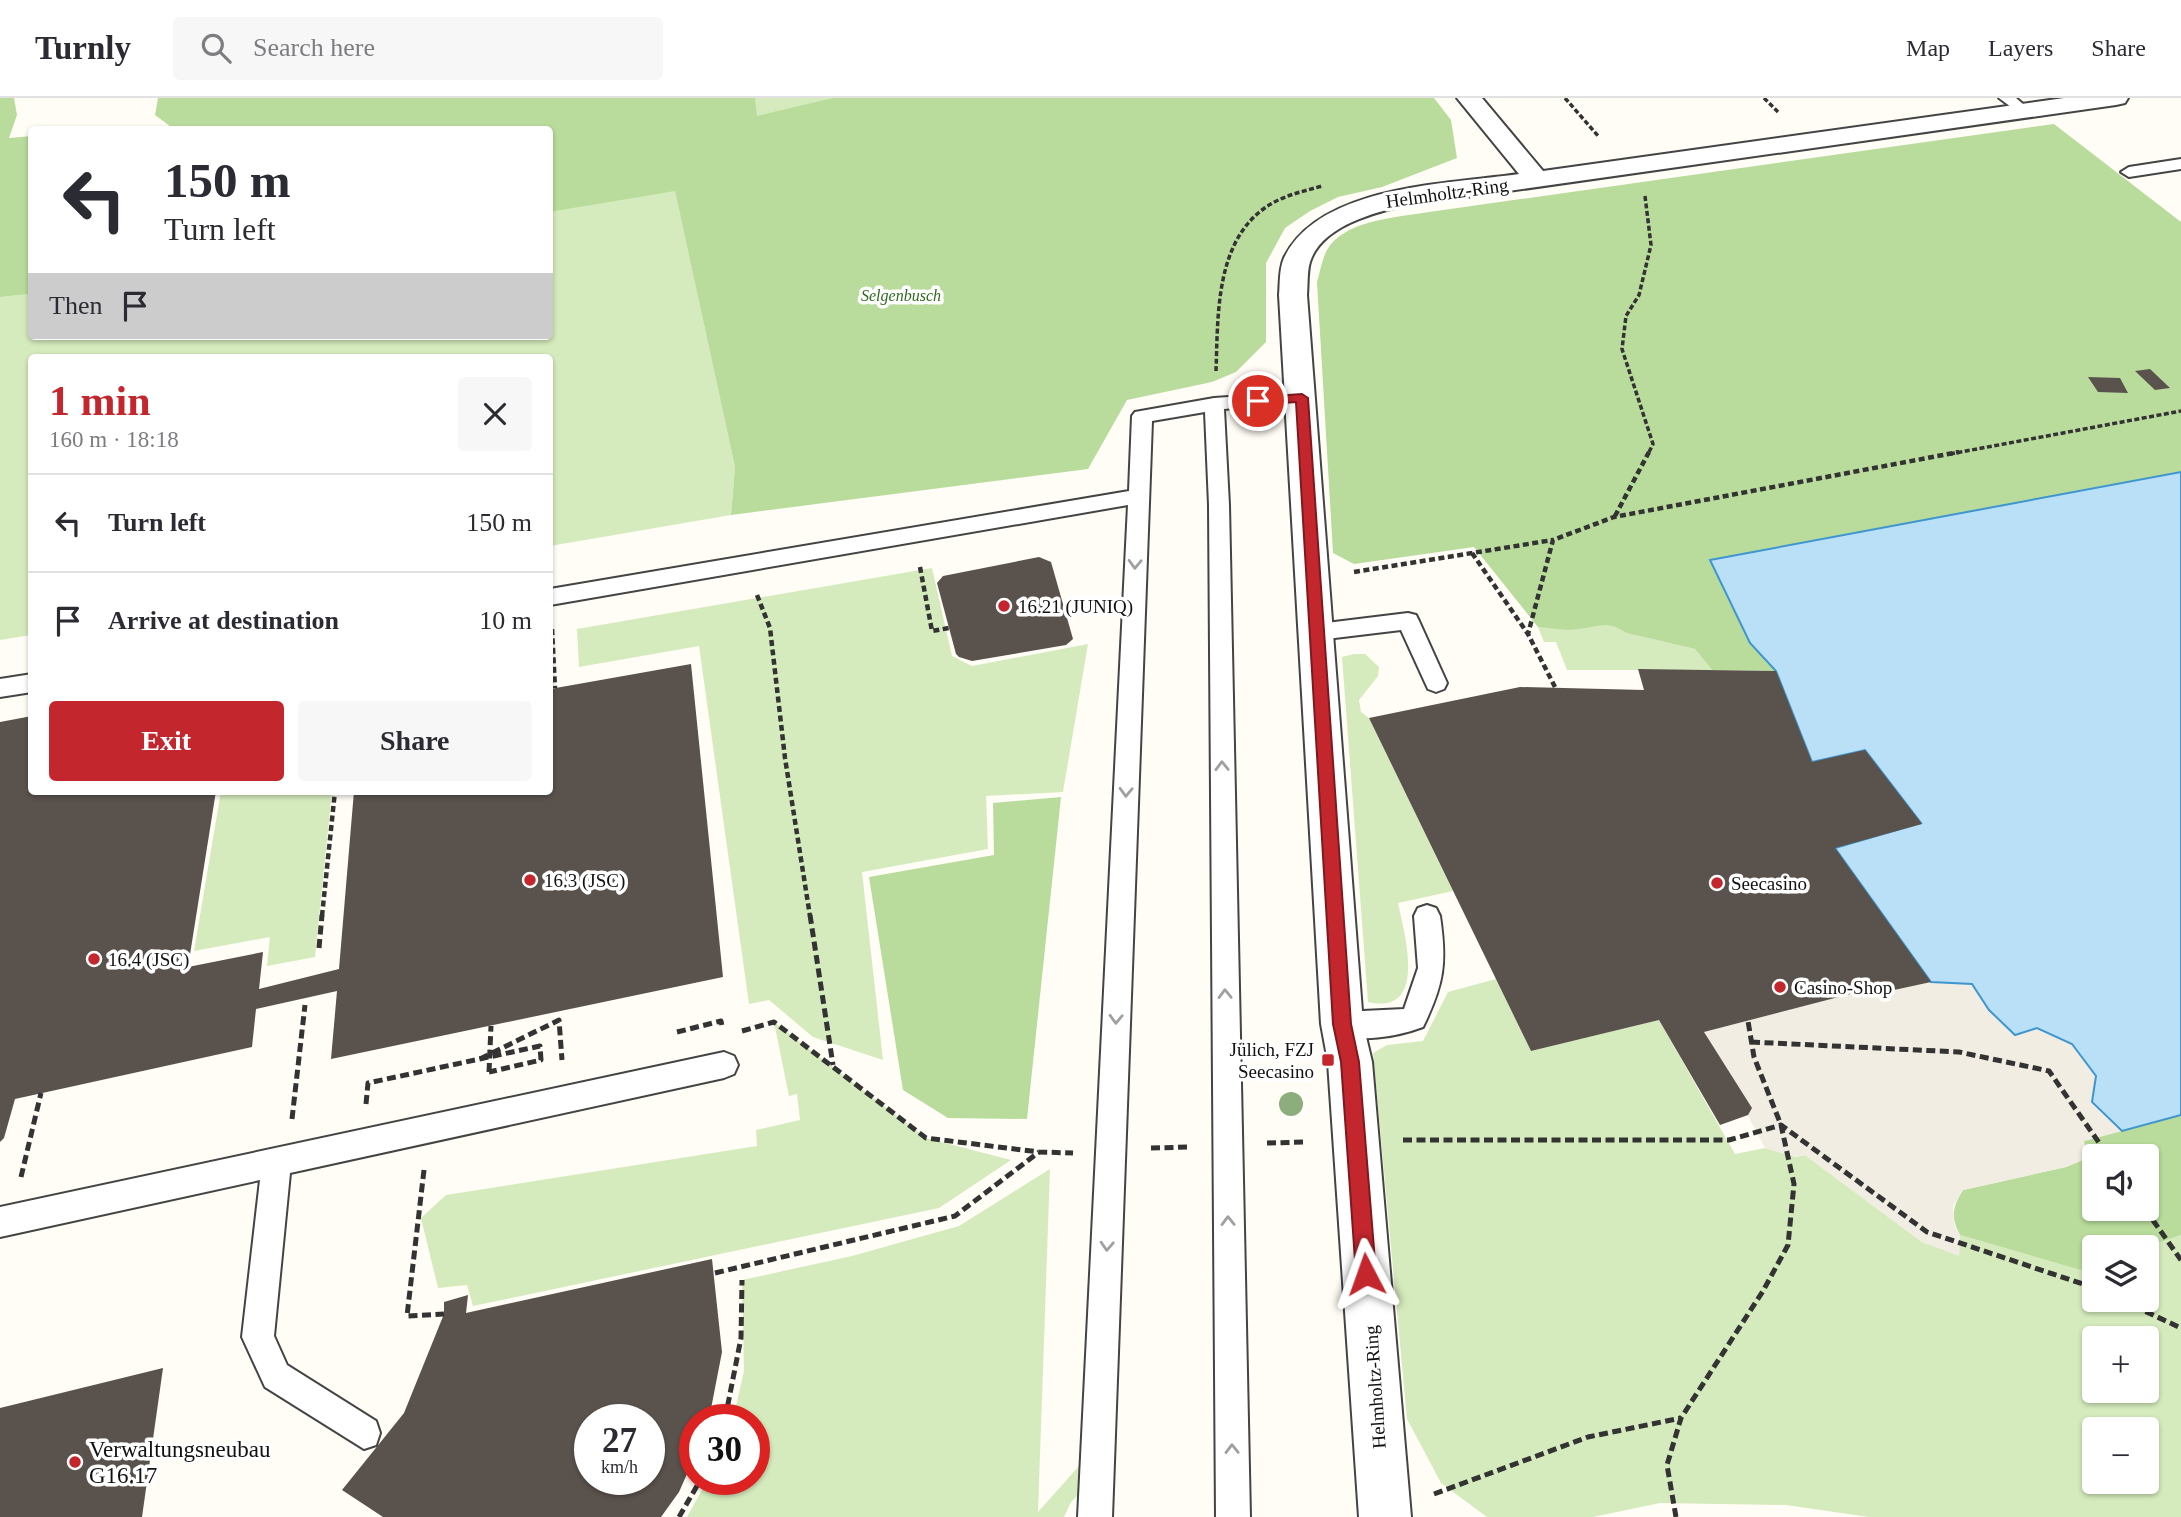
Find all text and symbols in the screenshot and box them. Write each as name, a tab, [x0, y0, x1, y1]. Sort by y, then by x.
search box	[173, 17, 663, 80]
icon: search	[197, 29, 235, 67]
text: Turnly	[35, 30, 131, 66]
text: Search here	[253, 33, 375, 62]
text: Map	[1906, 35, 1950, 61]
text: Layers	[1988, 35, 2053, 61]
text: Share	[2091, 35, 2146, 61]
text: 150 m	[164, 153, 291, 208]
icon: left	[49, 154, 140, 245]
street label: Helmholtz-Ring	[1384, 174, 1510, 212]
text: Turn left	[164, 211, 276, 247]
icon: arrive	[116, 287, 154, 325]
park label: Selgenbusch	[861, 287, 941, 305]
text: Then	[49, 291, 102, 320]
pin	[1228, 371, 1288, 431]
button: close	[458, 377, 532, 451]
text: 1 min	[49, 378, 151, 424]
icon: arrive	[1239, 382, 1277, 420]
text: 160 m · 18:18	[49, 427, 179, 452]
icon: left	[49, 504, 87, 542]
text: Turn left	[108, 508, 206, 537]
text: 150 m	[466, 508, 532, 537]
one-way arrow	[1128, 559, 1143, 570]
place label: 16.21 (JUNIQ)	[1018, 596, 1133, 618]
marker: 16.21 (JUNIQ)	[996, 598, 1012, 614]
icon: arrive	[49, 602, 87, 640]
text: Arrive at destination	[108, 606, 339, 635]
text: 10 m	[479, 606, 532, 635]
button: Exit	[49, 701, 284, 781]
button: Share	[298, 701, 532, 781]
one-way arrow	[1214, 761, 1230, 771]
one-way arrow	[1118, 787, 1133, 798]
place label: 16.3 (JSC)	[544, 870, 625, 892]
marker: 16.3 (JSC)	[522, 872, 538, 888]
place label: Seecasino	[1731, 873, 1807, 894]
marker: Seecasino	[1709, 875, 1725, 891]
place label: 16.4 (JSC)	[108, 949, 189, 971]
marker: 16.4 (JSC)	[86, 951, 102, 967]
place label: Casino-Shop	[1794, 977, 1892, 998]
marker: Casino-Shop	[1772, 979, 1788, 995]
one-way arrow	[1217, 988, 1233, 999]
one-way arrow	[1109, 1014, 1124, 1025]
place label: Jülich, FZJ Seecasino	[1230, 1039, 1314, 1082]
marker: Jülich, FZJ Seecasino	[1320, 1052, 1336, 1068]
map controls	[2082, 1144, 2159, 1494]
button: sound	[2082, 1144, 2159, 1221]
one-way arrow	[1221, 1216, 1236, 1227]
button: layers	[2082, 1235, 2159, 1312]
position arrow	[1329, 1237, 1403, 1311]
one-way arrow	[1099, 1241, 1114, 1252]
street label: Helmholtz-Ring	[1360, 1324, 1390, 1449]
button: +	[2082, 1326, 2159, 1403]
speed limit sign: 30	[679, 1404, 770, 1495]
button: −	[2082, 1417, 2159, 1494]
text: 27	[602, 1421, 637, 1460]
place label: Verwaltungsneubau G16.17	[89, 1437, 271, 1488]
one-way arrow	[1224, 1443, 1240, 1454]
marker: Verwaltungsneubau G16.17	[67, 1454, 83, 1470]
text: km/h	[601, 1457, 638, 1477]

